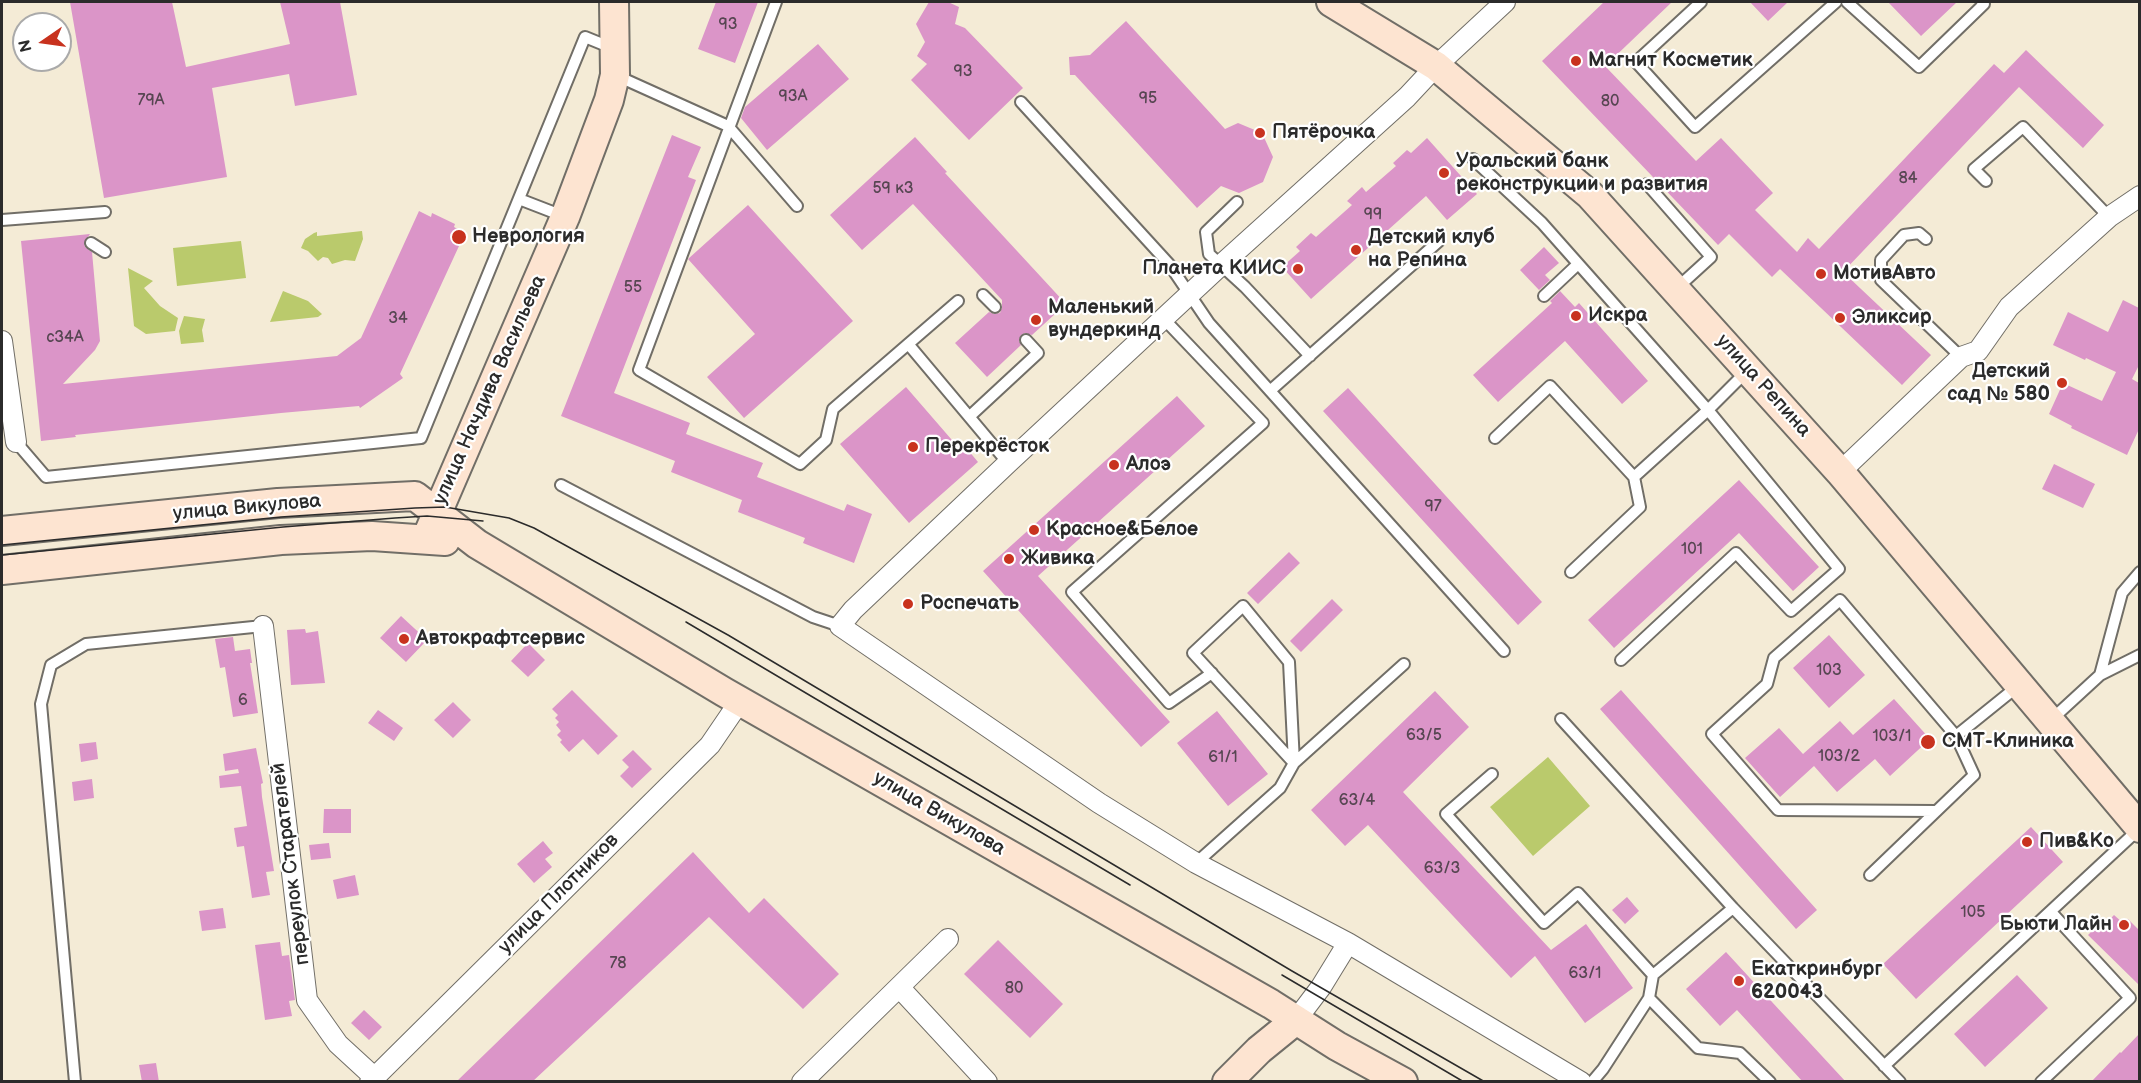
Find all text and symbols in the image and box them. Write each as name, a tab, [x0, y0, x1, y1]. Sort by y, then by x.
north arrow	[12, 12, 72, 72]
house number: 93	[718, 15, 738, 35]
text: N	[15, 38, 37, 54]
place label: Магнит Косметик	[1588, 49, 1753, 73]
marker: Магнит Косметик	[1569, 54, 1583, 68]
house number: 93	[953, 62, 973, 82]
house number: 93А	[779, 87, 807, 107]
house number: 95	[1139, 89, 1157, 109]
house number: 79А	[138, 91, 164, 111]
house number: 80	[1601, 92, 1619, 112]
place label: Пятёрочка	[1272, 121, 1375, 145]
marker: Пятёрочка	[1253, 126, 1267, 140]
place label: Уральский банк реконструкции и развития	[1456, 150, 1708, 197]
marker: Уральский банк реконструкции и развития	[1437, 166, 1451, 180]
house number: 84	[1898, 169, 1918, 189]
house number: 59 к3	[872, 179, 914, 199]
house number: 99	[1364, 205, 1382, 225]
place label: Неврология	[472, 225, 585, 249]
place label: Детский клуб на Репина	[1368, 226, 1495, 273]
marker: Неврология	[450, 228, 468, 246]
marker: Детский клуб на Репина	[1349, 243, 1363, 257]
place label: Планета КИИС	[1142, 257, 1286, 281]
marker: Планета КИИС	[1291, 262, 1305, 276]
place label: МотивАвто	[1833, 262, 1936, 286]
marker: МотивАвто	[1814, 267, 1828, 281]
street label: улица Начдива Васильева	[428, 271, 552, 509]
house number: 55	[624, 278, 642, 298]
place label: Маленький вундеркинд	[1048, 296, 1160, 343]
place label: Искра	[1588, 304, 1647, 328]
place label: Эликсир	[1852, 306, 1932, 330]
house number: 34	[388, 309, 408, 329]
marker: Искра	[1569, 309, 1583, 323]
marker: Эликсир	[1833, 311, 1847, 325]
marker: Маленький вундеркинд	[1029, 313, 1043, 327]
house number: с34А	[46, 328, 84, 348]
street label: улица Репина	[1710, 330, 1816, 442]
place label: Детский сад № 580	[1947, 360, 2050, 407]
marker: Детский сад № 580	[2055, 376, 2069, 390]
place label: Перекрёсток	[925, 435, 1049, 459]
marker: Перекрёсток	[906, 440, 920, 454]
place label: Алоэ	[1126, 453, 1171, 477]
marker: Алоэ	[1107, 458, 1121, 472]
street label: улица Викулова	[172, 490, 322, 526]
house number: 97	[1424, 497, 1442, 517]
place label: Красное&Белое	[1046, 518, 1198, 542]
marker: Красное&Белое	[1027, 523, 1041, 537]
house number: 101	[1681, 540, 1703, 560]
place label: Живика	[1021, 547, 1094, 571]
marker: Живика	[1002, 552, 1016, 566]
place label: Роспечать	[920, 592, 1019, 616]
marker: Роспечать	[901, 597, 915, 611]
place label: Автокрафтсервис	[416, 627, 585, 651]
marker: Автокрафтсервис	[397, 632, 411, 646]
house number: 103	[1816, 661, 1842, 681]
house number: 6	[238, 691, 248, 711]
house number: 63/5	[1406, 726, 1442, 746]
house number: 103/1	[1873, 727, 1911, 747]
place label: СМТ-Клиника	[1942, 730, 2074, 754]
marker: СМТ-Клиника	[1919, 733, 1937, 751]
house number: 103/2	[1818, 747, 1860, 767]
house number: 61/1	[1208, 748, 1238, 768]
street label: переулок Старателей	[267, 761, 315, 967]
street label: улица Викулова	[869, 766, 1009, 862]
house number: 63/4	[1339, 791, 1375, 811]
street label: улица Плотников	[494, 829, 624, 959]
place label: Пив&Ко	[2039, 830, 2114, 854]
marker: Пив&Ко	[2020, 835, 2034, 849]
house number: 63/3	[1424, 859, 1460, 879]
house number: 105	[1961, 903, 1985, 923]
place label: Бьюти Лайн	[1999, 913, 2112, 937]
marker: Бьюти Лайн	[2117, 918, 2131, 932]
house number: 78	[609, 954, 627, 974]
place label: Екаткринбург 620043	[1751, 958, 1882, 1005]
house number: 63/1	[1568, 964, 1602, 984]
marker: Екаткринбург 620043	[1732, 974, 1746, 988]
house number: 80	[1005, 979, 1023, 999]

